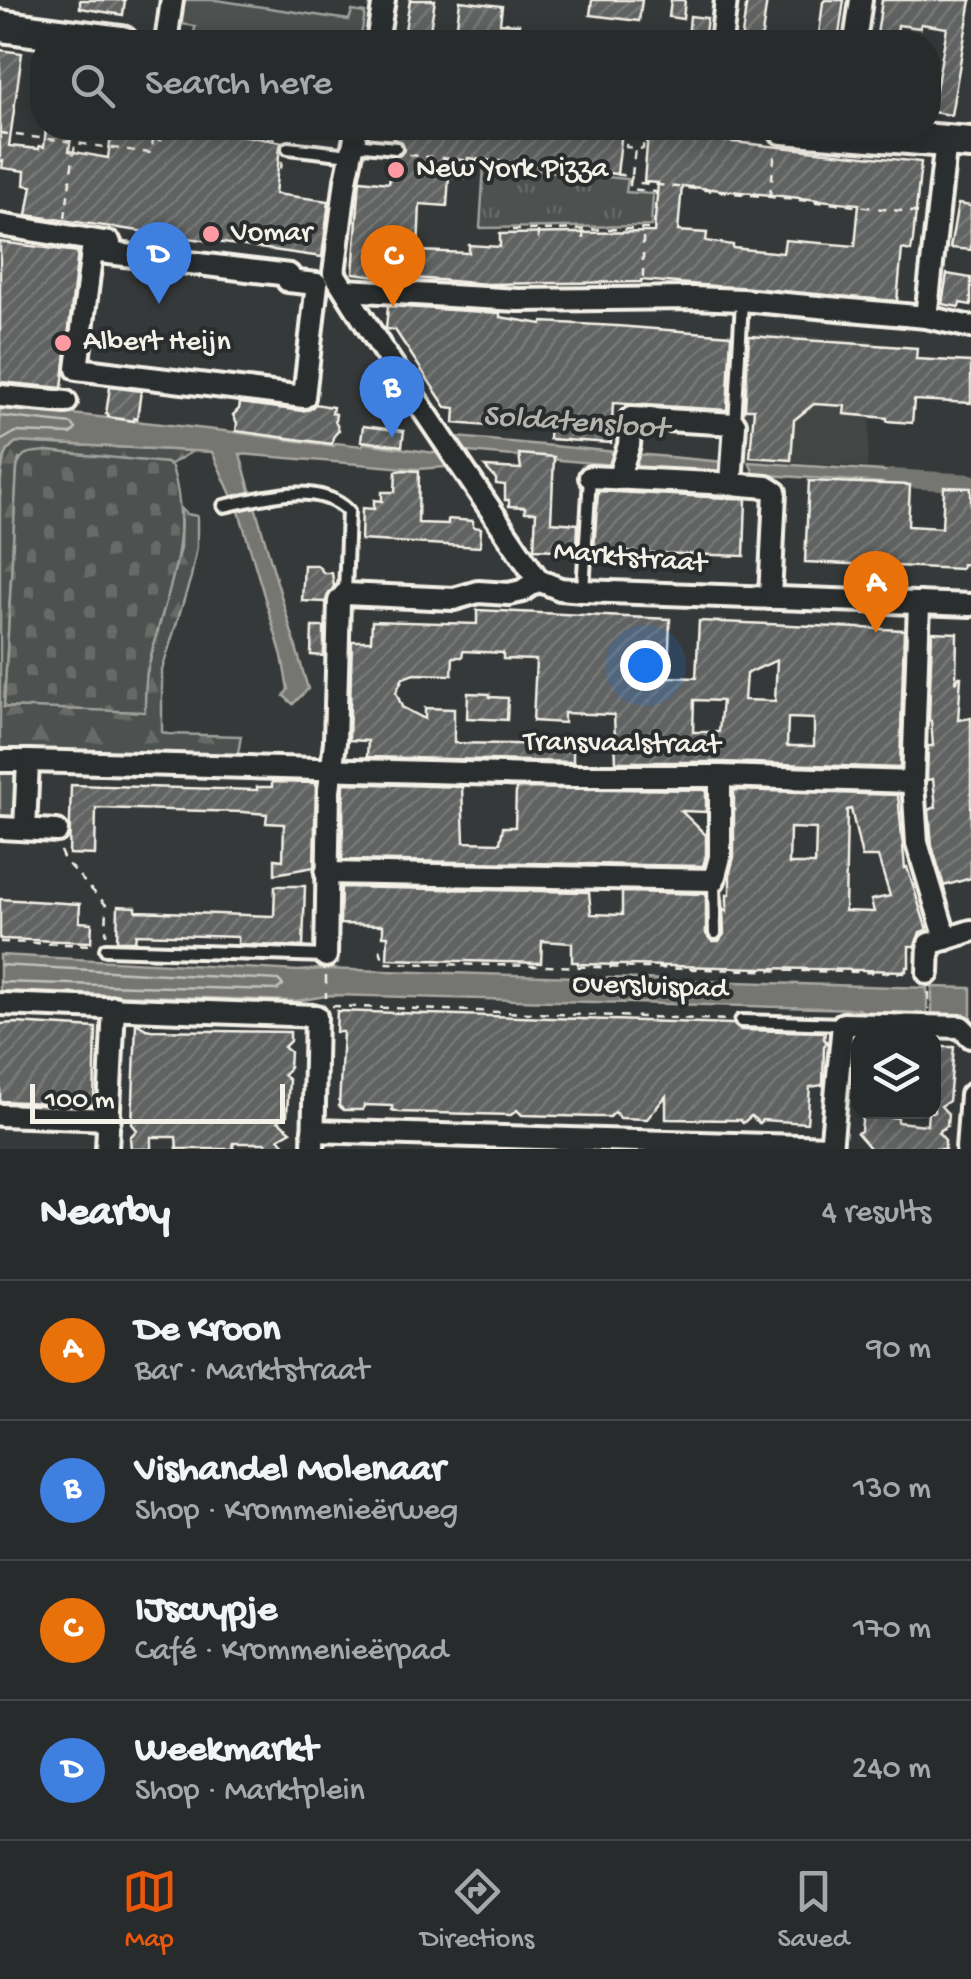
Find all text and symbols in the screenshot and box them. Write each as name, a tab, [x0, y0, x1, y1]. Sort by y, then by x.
search box	[30, 30, 941, 140]
icon: search	[65, 58, 120, 113]
text: Search here	[145, 63, 332, 107]
place label: New York Pizza	[416, 153, 610, 188]
marker: New York Pizza	[385, 159, 407, 181]
place label: Vomar	[230, 217, 314, 252]
pin: D	[126, 222, 192, 304]
marker: Vomar	[200, 223, 222, 245]
pin: C	[360, 224, 426, 307]
place label: Albert Heijn	[83, 326, 231, 361]
marker: Albert Heijn	[52, 332, 74, 354]
pin: B	[360, 356, 424, 438]
water label: Soldatensloot	[481, 399, 673, 450]
street label: Marktstraat	[552, 535, 711, 583]
pin: A	[844, 550, 908, 633]
your location	[620, 640, 671, 691]
street label: Transvaalstraat	[521, 726, 723, 764]
street label: Oversluispad	[572, 968, 731, 1008]
map controls	[851, 1029, 941, 1119]
button: layers	[851, 1029, 941, 1119]
scale bar	[30, 1079, 285, 1124]
text: 100 m	[45, 1085, 115, 1118]
text: Nearby	[40, 1190, 170, 1239]
text: 4 results	[822, 1195, 931, 1233]
text: De Kroon	[135, 1309, 280, 1353]
text: A	[63, 1331, 82, 1369]
text: 90 m	[867, 1331, 931, 1369]
text: Bar · Marktstraat	[135, 1353, 369, 1391]
text: Vishandel Molenaar	[135, 1449, 445, 1493]
text: B	[64, 1471, 81, 1509]
text: 130 m	[853, 1471, 931, 1509]
text: Shop · Krommenieërweg	[135, 1493, 458, 1531]
text: IJscuypje	[135, 1589, 277, 1633]
text: C	[64, 1611, 81, 1649]
text: 170 m	[853, 1611, 931, 1649]
text: Café · Krommenieërpad	[135, 1633, 448, 1671]
text: Weekmarkt	[135, 1729, 317, 1773]
text: D	[62, 1751, 83, 1789]
text: 240 m	[852, 1751, 931, 1789]
text: Shop · Marktplein	[135, 1773, 365, 1811]
tab: Map	[122, 1864, 177, 1957]
tab: Directions	[420, 1864, 534, 1957]
tab: Saved	[777, 1864, 849, 1957]

